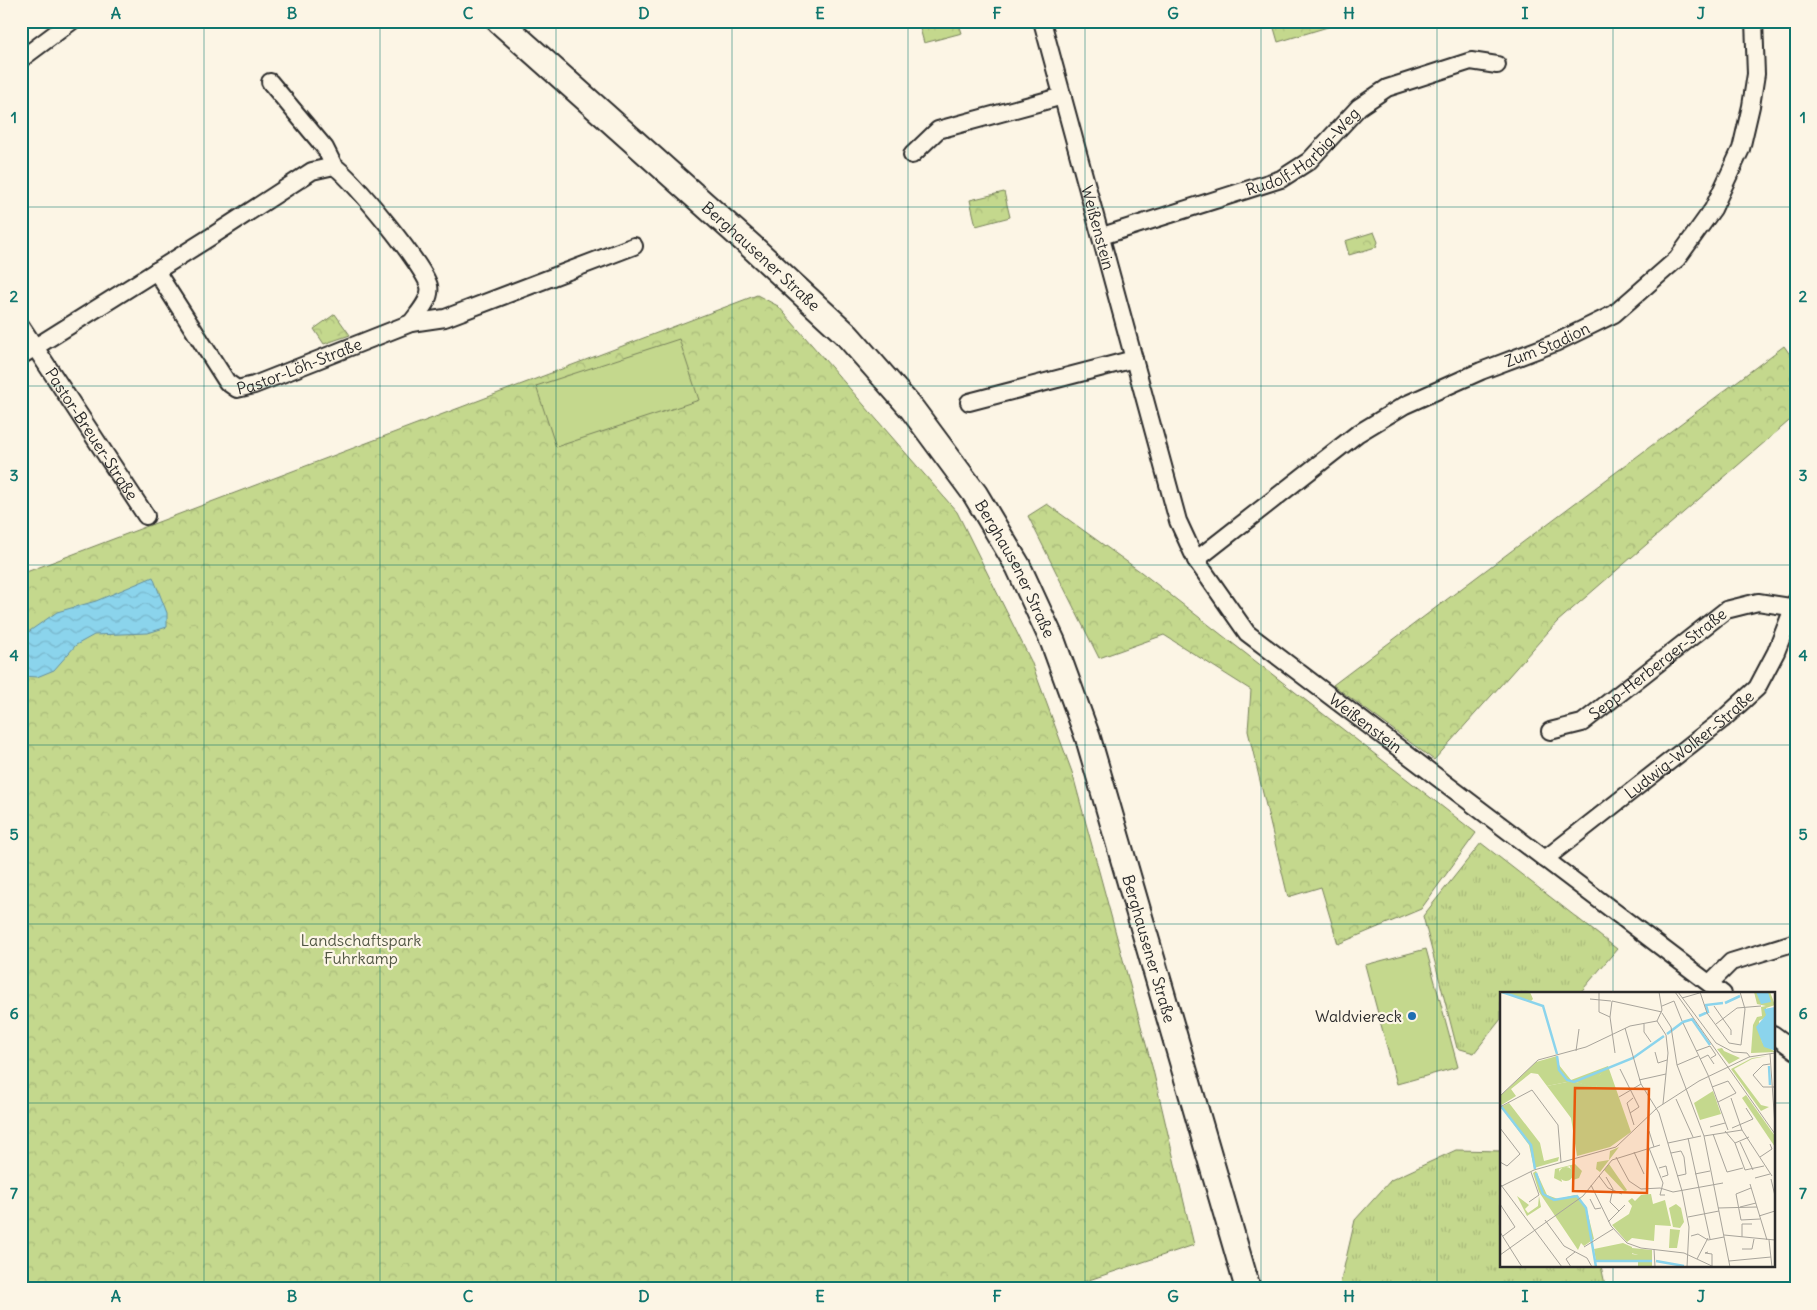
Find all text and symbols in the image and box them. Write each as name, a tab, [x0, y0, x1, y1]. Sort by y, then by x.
text: A	[111, 3, 121, 23]
text: B	[287, 3, 298, 23]
text: C	[463, 3, 474, 23]
text: D	[638, 3, 650, 23]
text: E	[815, 3, 825, 23]
text: F	[992, 3, 1002, 23]
text: G	[1167, 3, 1179, 23]
text: H	[1343, 3, 1355, 23]
text: I	[1522, 3, 1529, 23]
text: J	[1697, 3, 1706, 23]
street label: Rudolf-Harbig-Weg	[1243, 103, 1364, 200]
text: 1	[11, 107, 17, 127]
text: 1	[1800, 107, 1806, 127]
street label: Weißenstein	[1077, 183, 1119, 272]
street label: Berghausener Straße	[698, 197, 824, 315]
text: 2	[10, 286, 19, 306]
text: 2	[1799, 286, 1808, 306]
street label: Zum Stadion	[1502, 318, 1593, 371]
street label: Pastor-Löh-Straße	[235, 334, 364, 399]
street label: Pastor-Breuer-Straße	[41, 364, 143, 504]
text: 3	[9, 465, 19, 485]
text: 3	[1798, 465, 1808, 485]
street label: Berghausener Straße	[971, 496, 1060, 641]
street label: Sepp-Herberger-Straße	[1585, 604, 1730, 724]
text: 4	[9, 645, 19, 665]
text: 4	[1798, 645, 1808, 665]
street label: Ludwig-Wolker-Straße	[1620, 686, 1758, 803]
street label: Weißenstein	[1325, 689, 1406, 757]
text: 5	[9, 824, 19, 844]
text: 5	[1798, 824, 1808, 844]
street label: Berghausener Straße	[1118, 872, 1180, 1025]
park label: Landschaftspark Fuhrkamp	[300, 930, 422, 968]
inset map	[1500, 992, 1774, 1268]
text: 6	[9, 1003, 19, 1023]
text: 6	[1798, 1003, 1808, 1023]
place label: Waldviereck	[1315, 1006, 1402, 1026]
marker: Waldviereck	[1406, 1010, 1418, 1022]
text: 7	[10, 1183, 18, 1203]
text: 7	[1799, 1183, 1807, 1203]
text: A	[111, 1286, 121, 1306]
text: B	[287, 1286, 298, 1306]
text: C	[463, 1286, 474, 1306]
text: D	[638, 1286, 650, 1306]
text: E	[815, 1286, 825, 1306]
text: F	[992, 1286, 1002, 1306]
text: G	[1167, 1286, 1179, 1306]
text: H	[1343, 1286, 1355, 1306]
text: I	[1522, 1286, 1529, 1306]
text: J	[1697, 1286, 1706, 1306]

